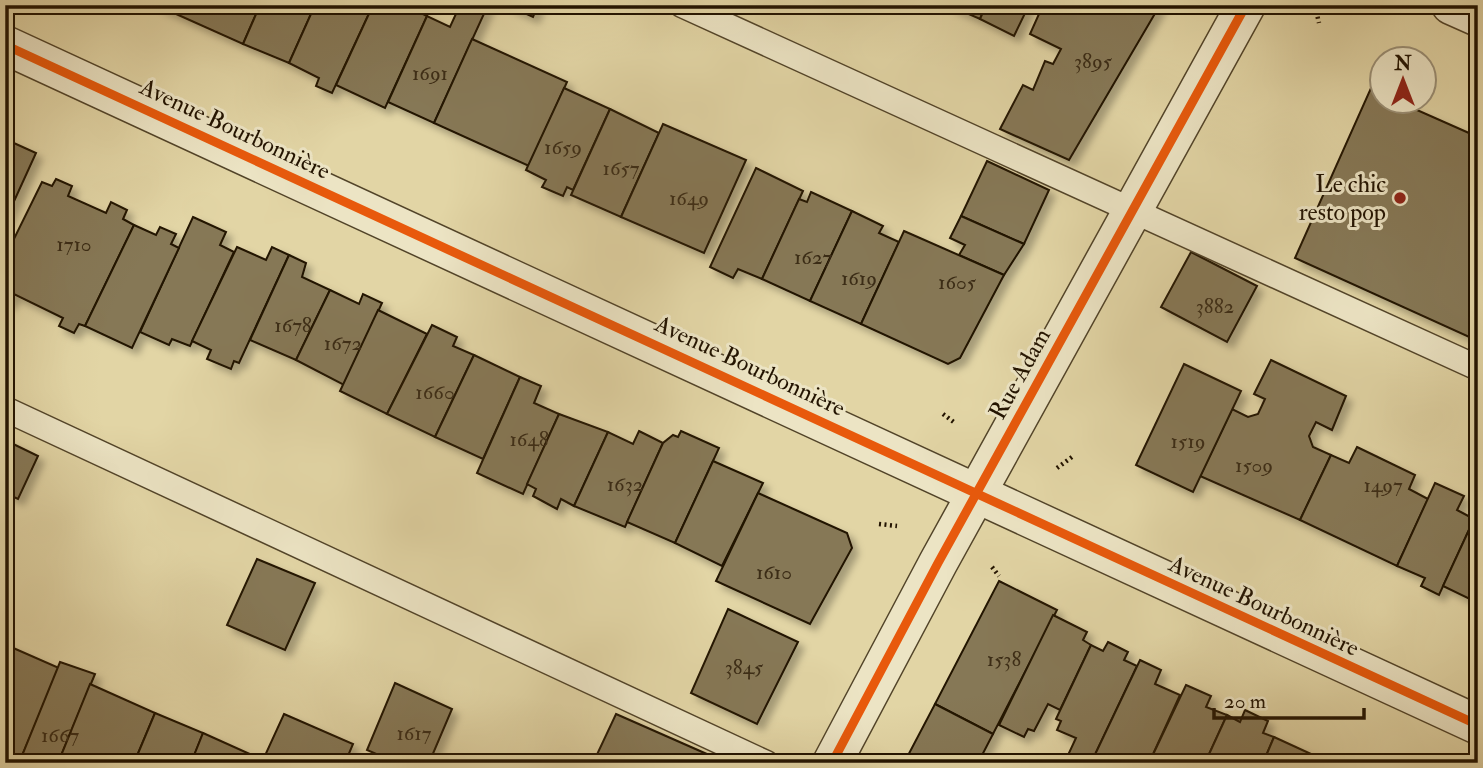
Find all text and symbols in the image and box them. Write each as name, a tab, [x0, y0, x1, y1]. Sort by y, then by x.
north arrow	[1368, 46, 1438, 116]
house number: 3895	[1074, 48, 1113, 75]
text: N	[1393, 52, 1412, 76]
house number: 1691	[412, 60, 448, 87]
street label: Avenue Bourbonnière	[134, 71, 335, 187]
house number: 1659	[544, 134, 582, 161]
house number: 1657	[603, 155, 640, 182]
place label: Le chic resto pop	[1299, 169, 1386, 228]
house number: 1649	[669, 185, 709, 212]
marker: Le chic resto pop	[1392, 190, 1408, 206]
house number: 1710	[56, 231, 92, 258]
house number: 1627	[794, 244, 832, 271]
house number: 1619	[841, 265, 877, 292]
house number: 1605	[938, 269, 977, 296]
house number: 3882	[1196, 293, 1234, 320]
street label: Avenue Bourbonnière	[649, 308, 850, 424]
house number: 1678	[274, 312, 312, 339]
street label: Rue Adam	[982, 322, 1058, 425]
house number: 1672	[324, 330, 362, 357]
house number: 1660	[415, 379, 455, 406]
house number: 1648	[509, 426, 549, 453]
house number: 1519	[1171, 428, 1205, 455]
house number: 1509	[1235, 452, 1273, 479]
house number: 1632	[607, 471, 643, 498]
house number: 1497	[1363, 472, 1403, 499]
street label: Avenue Bourbonnière	[1163, 548, 1364, 664]
house number: 1610	[756, 559, 792, 586]
house number: 1538	[987, 646, 1021, 673]
house number: 3845	[725, 654, 764, 681]
scale bar	[1214, 677, 1364, 721]
text: 20 m	[1224, 688, 1266, 715]
house number: 1617	[396, 720, 432, 747]
house number: 1667	[41, 722, 79, 749]

